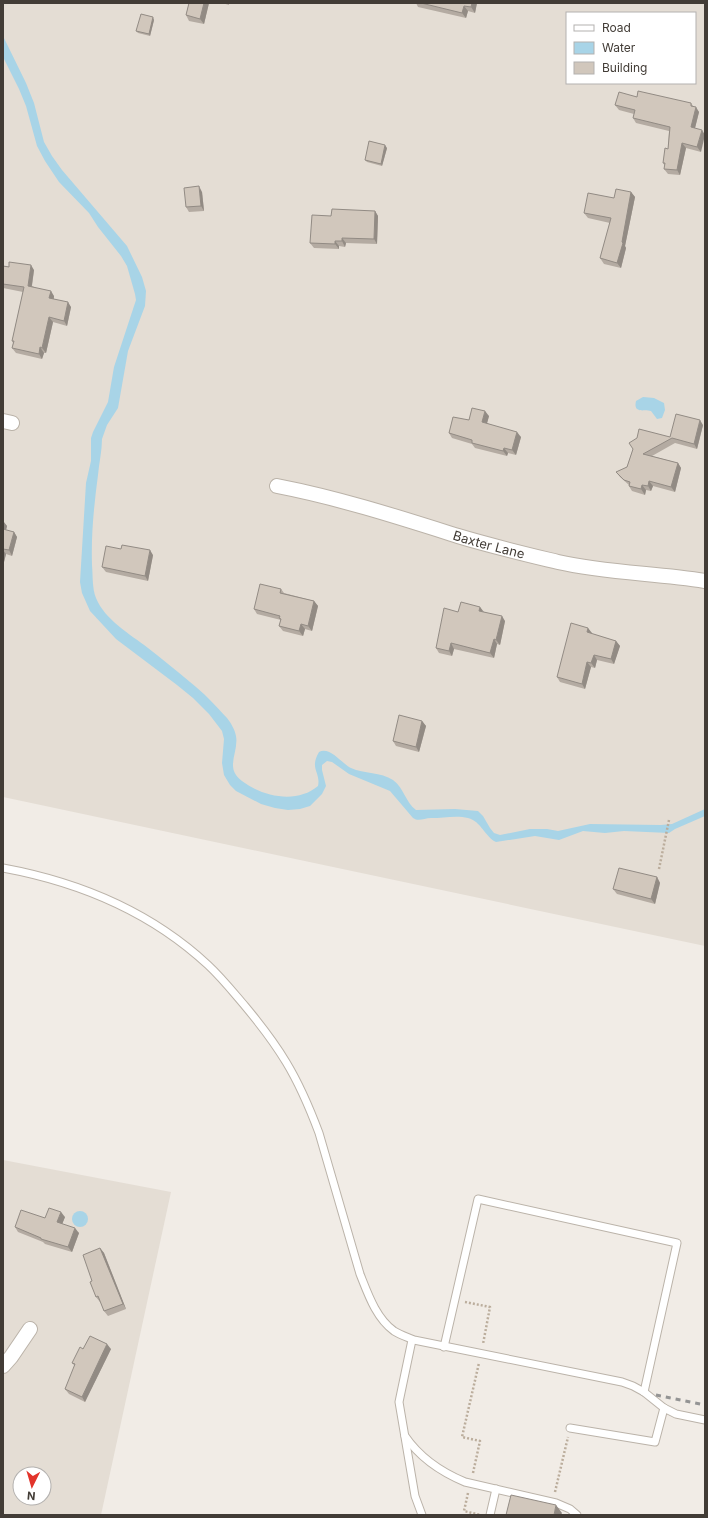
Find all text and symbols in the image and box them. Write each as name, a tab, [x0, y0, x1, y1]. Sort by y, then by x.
legend	[566, 12, 696, 84]
text: Road	[602, 20, 631, 35]
text: Water	[602, 40, 636, 55]
text: Building	[602, 60, 647, 75]
street label: Baxter Lane	[451, 527, 526, 562]
north arrow	[12, 1466, 52, 1506]
text: N	[26, 1489, 36, 1503]

